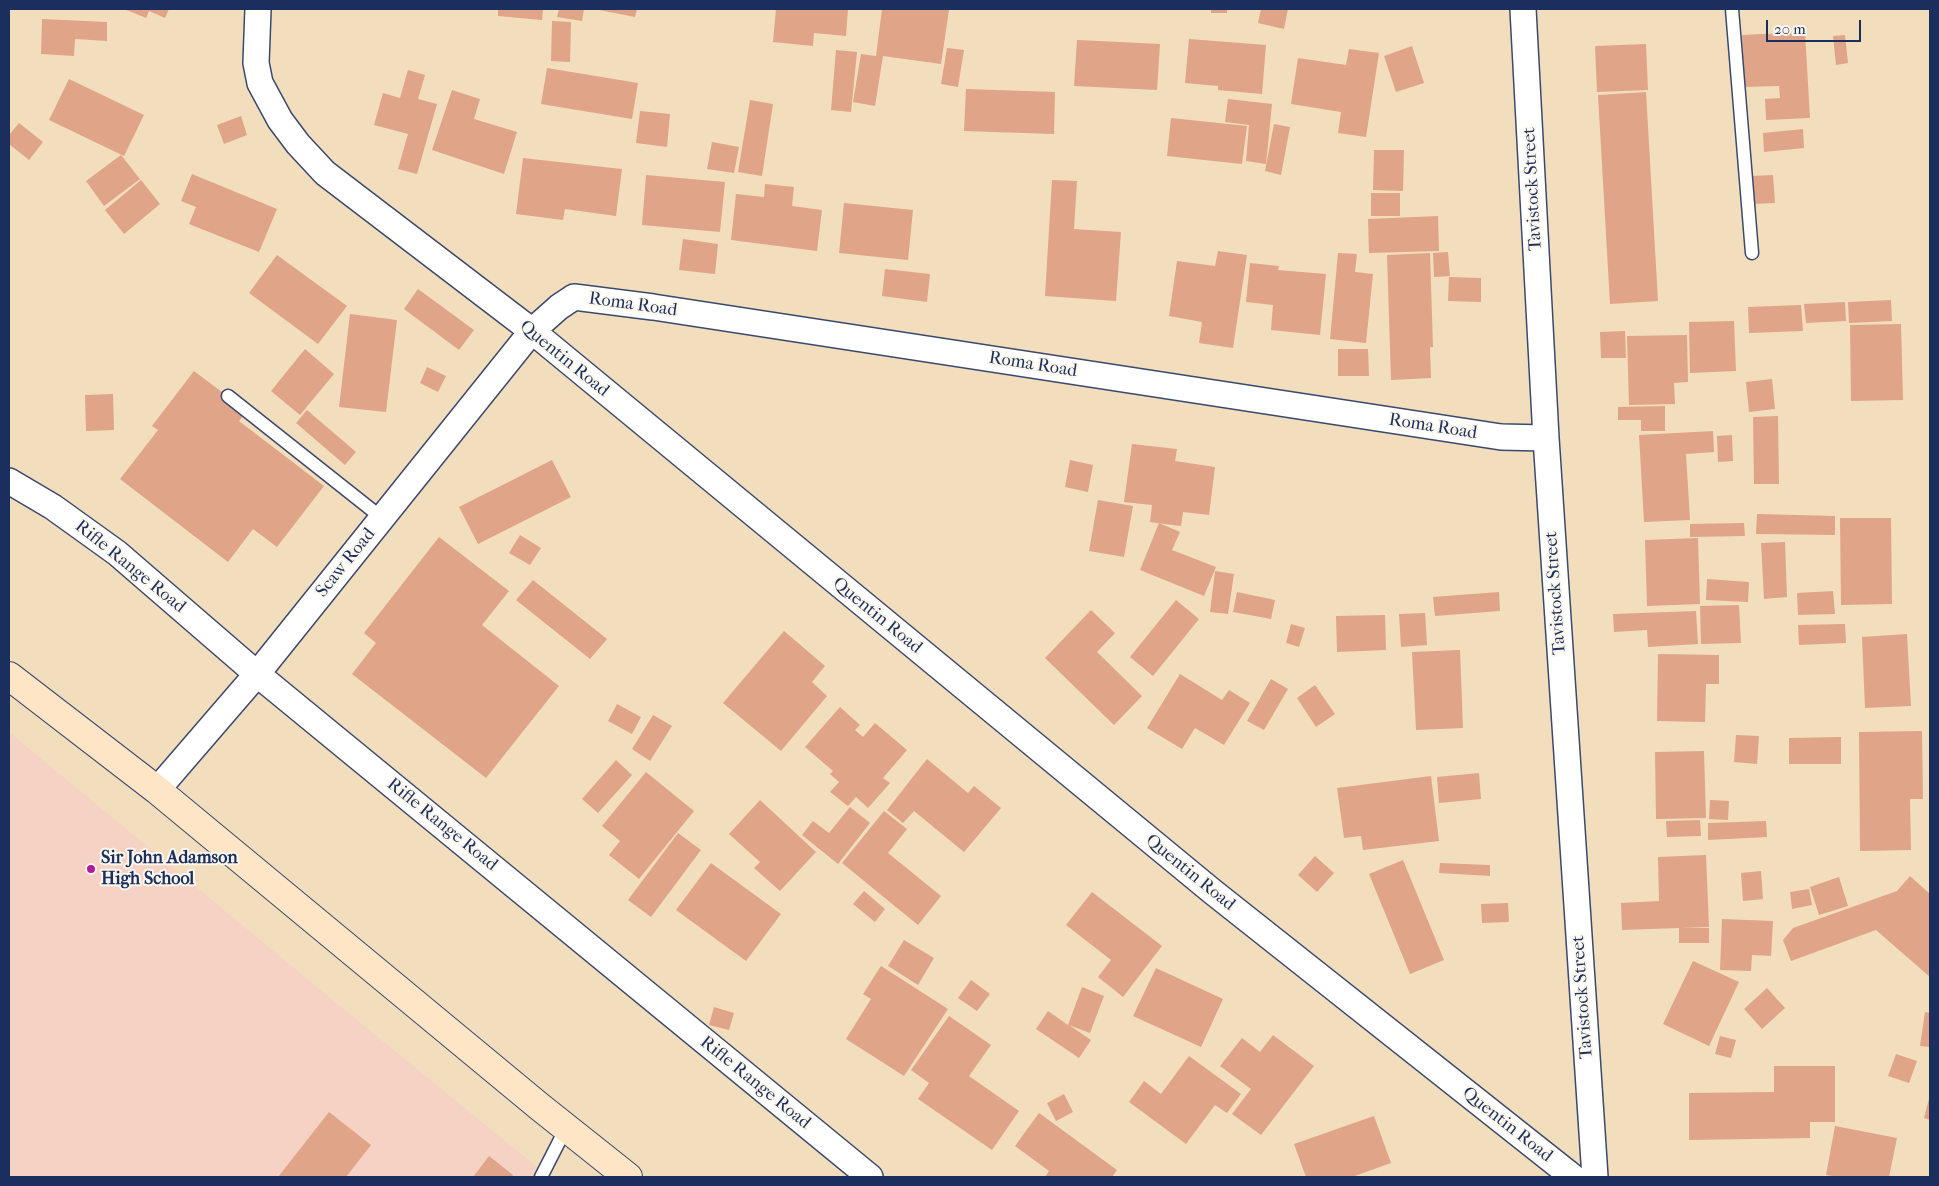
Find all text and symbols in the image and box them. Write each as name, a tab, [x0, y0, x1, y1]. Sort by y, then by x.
scale bar	[1769, 10, 1864, 42]
text: 20 m	[1774, 20, 1806, 38]
street label: Tavistock Street	[1519, 127, 1547, 251]
street label: Roma Road	[587, 288, 679, 322]
street label: Quentin Road	[515, 316, 613, 402]
street label: Roma Road	[987, 347, 1079, 383]
street label: Roma Road	[1387, 409, 1479, 445]
street label: Rifle Range Road	[70, 516, 190, 618]
street label: Scaw Road	[312, 524, 380, 602]
street label: Tavistock Street	[1541, 531, 1571, 655]
street label: Quentin Road	[828, 573, 926, 659]
street label: Rifle Range Road	[382, 774, 502, 876]
street label: Quentin Road	[1141, 830, 1239, 916]
place label: Sir John Adamson High School	[101, 848, 238, 891]
marker: Sir John Adamson High School	[85, 863, 97, 875]
street label: Tavistock Street	[1568, 935, 1598, 1059]
street label: Rifle Range Road	[695, 1032, 815, 1134]
street label: Quentin Road	[1457, 1083, 1557, 1167]

